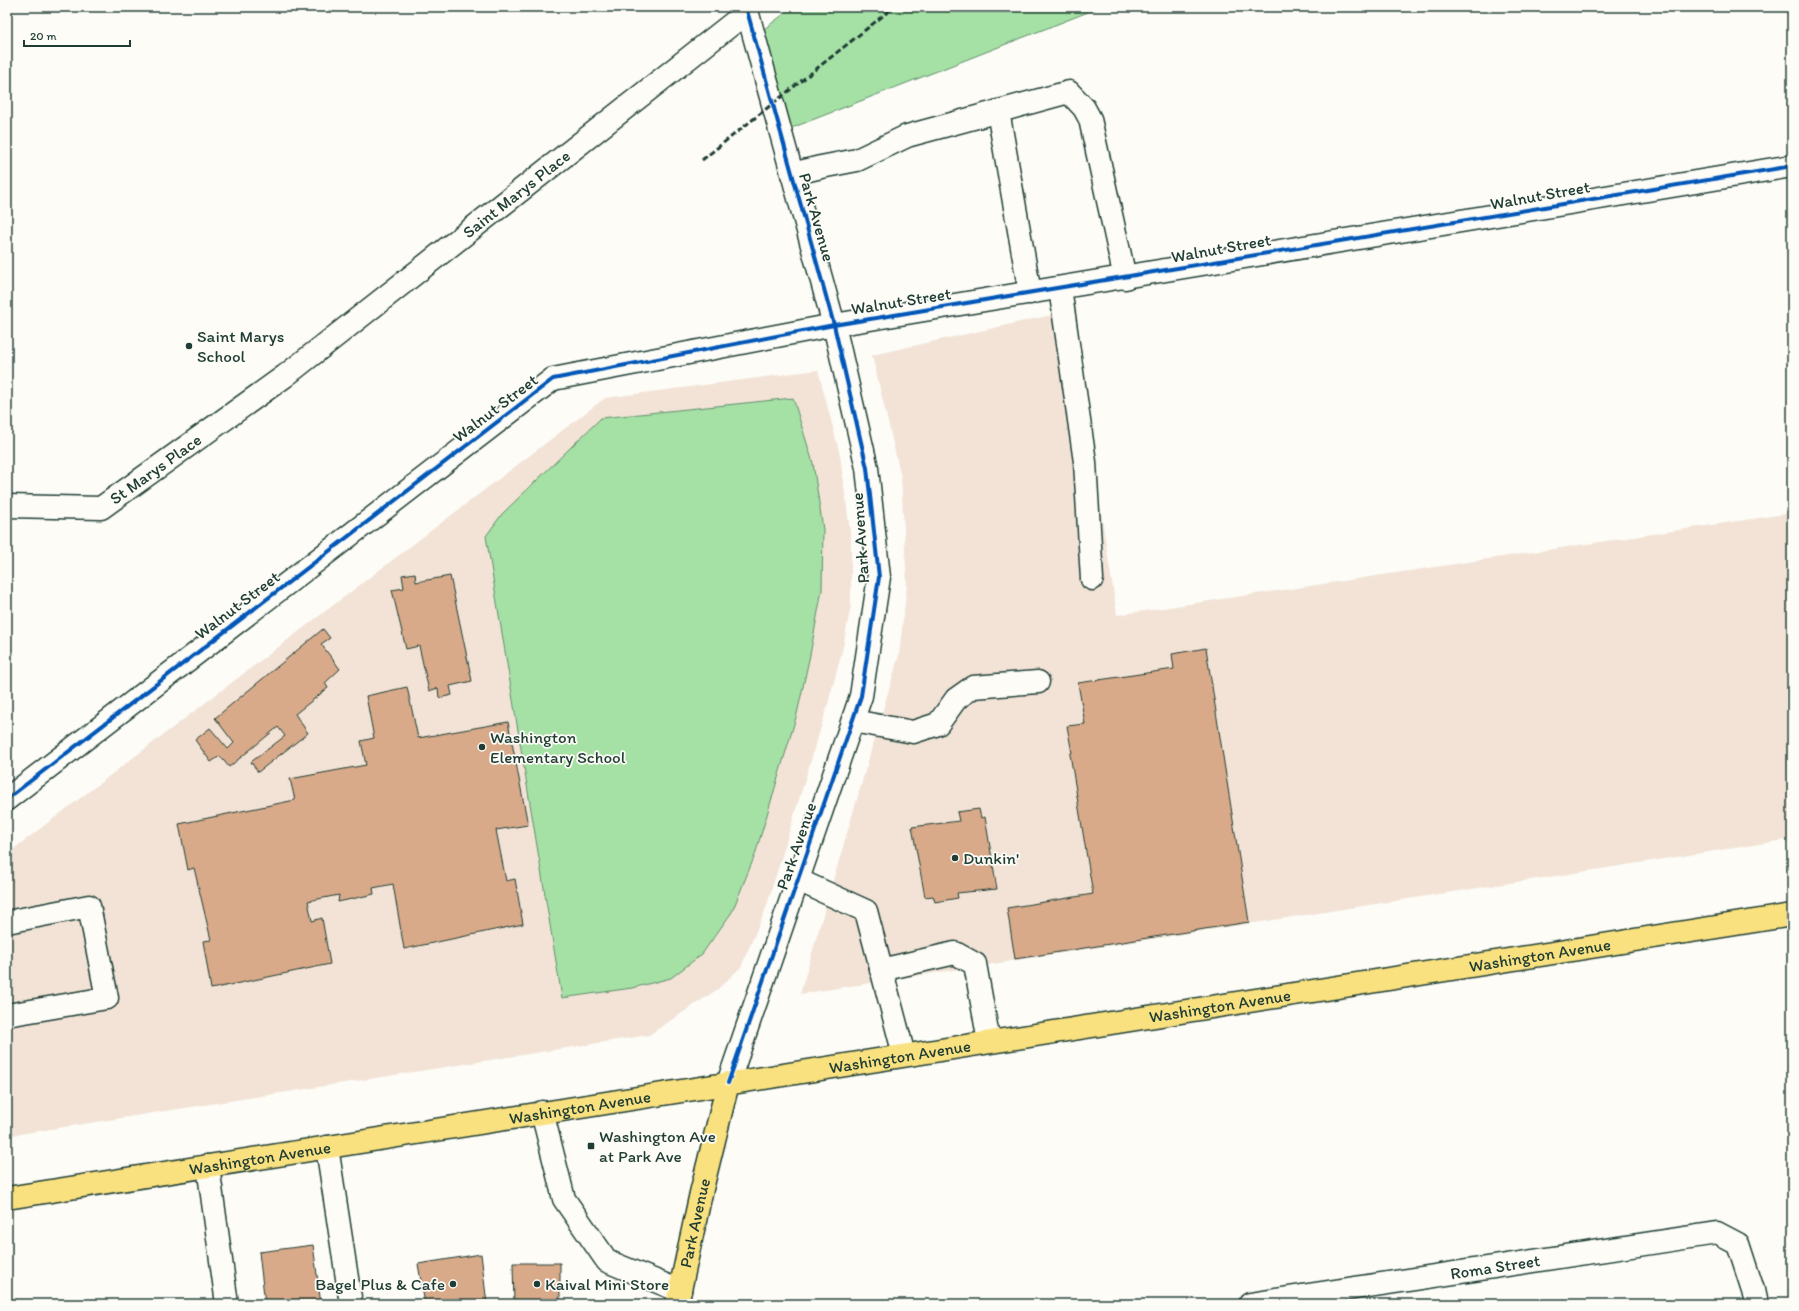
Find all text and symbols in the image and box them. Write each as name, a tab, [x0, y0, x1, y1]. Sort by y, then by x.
scale bar	[24, 22, 130, 48]
text: 20 m	[30, 29, 57, 43]
street label: Saint Marys Place	[459, 145, 574, 242]
street label: Park Avenue	[795, 170, 839, 264]
street label: Walnut Street	[1488, 176, 1592, 214]
street label: Walnut Street	[1169, 229, 1273, 267]
street label: Walnut Street	[849, 283, 953, 319]
place label: Saint Marys School	[197, 326, 284, 366]
marker: Saint Marys School	[184, 341, 194, 351]
street label: Walnut Street	[449, 370, 541, 446]
street label: St Marys Place	[106, 429, 205, 509]
street label: Park Avenue	[847, 492, 873, 584]
street label: Walnut Street	[191, 567, 283, 643]
place label: Washington Elementary School	[490, 727, 626, 767]
marker: Washington Elementary School	[477, 742, 487, 752]
street label: Park Avenue	[772, 800, 820, 892]
place label: Dunkin'	[963, 848, 1019, 868]
marker: Dunkin'	[950, 853, 960, 863]
street label: Washington Avenue	[1467, 934, 1612, 976]
street label: Washington Avenue	[1147, 985, 1292, 1027]
street label: Washington Avenue	[827, 1035, 972, 1078]
street label: Washington Avenue	[507, 1086, 652, 1128]
place label: Washington Ave at Park Ave	[599, 1126, 716, 1166]
street label: Washington Avenue	[187, 1137, 332, 1179]
marker: Washington Ave at Park Ave	[586, 1141, 596, 1151]
street label: Park Avenue	[675, 1176, 714, 1270]
street label: Roma Street	[1449, 1250, 1542, 1283]
place label: Bagel Plus & Cafe	[315, 1274, 445, 1294]
place label: Kaival Mini Store	[545, 1274, 669, 1294]
marker: Bagel Plus & Cafe	[448, 1279, 458, 1289]
marker: Kaival Mini Store	[532, 1279, 542, 1289]

